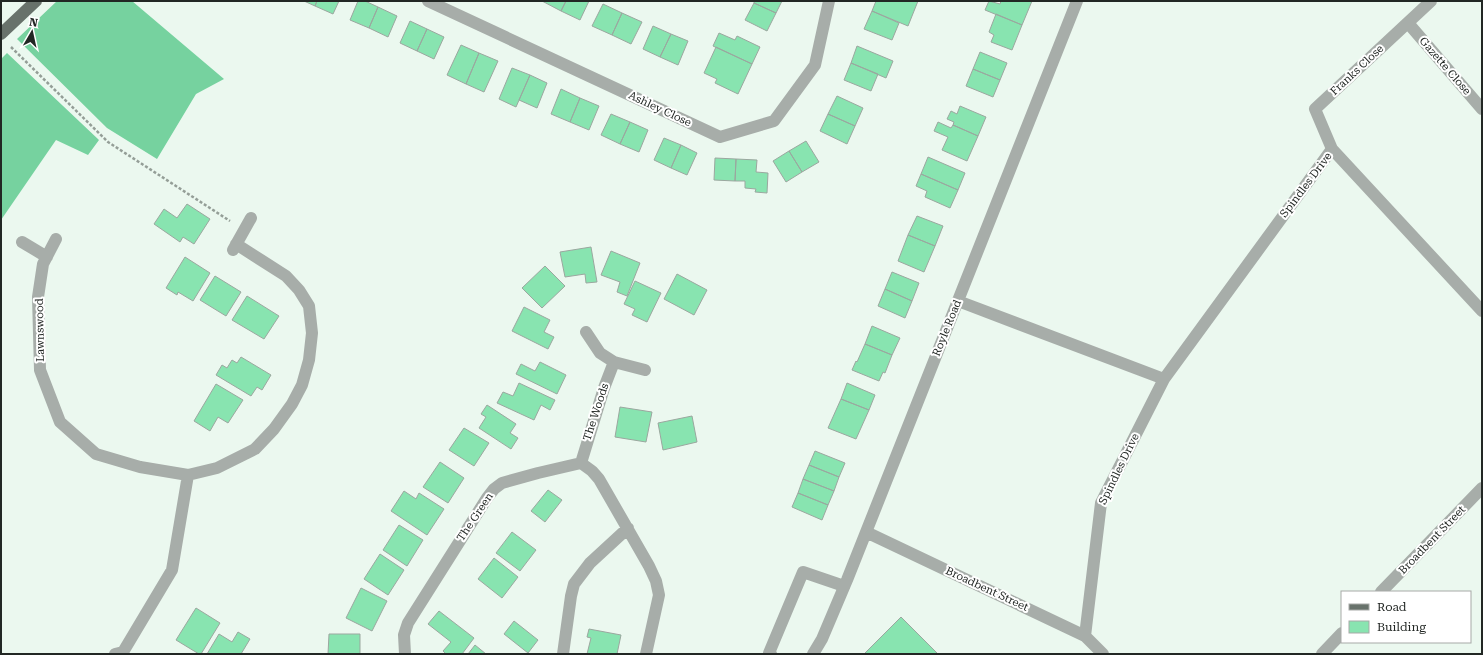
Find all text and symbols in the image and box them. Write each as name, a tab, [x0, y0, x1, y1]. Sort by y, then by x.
north arrow	[12, 12, 52, 52]
text: N	[28, 16, 39, 30]
street label: Gazette Close	[1416, 35, 1474, 97]
street label: Franks Close	[1328, 42, 1386, 98]
street label: Ashley Close	[627, 89, 693, 129]
street label: Spindles Drive	[1277, 150, 1335, 220]
street label: Lawnswood	[33, 298, 47, 362]
street label: Royle Road	[930, 298, 964, 358]
street label: The Woods	[581, 382, 611, 442]
street label: Spindles Drive	[1096, 431, 1142, 507]
street label: The Green	[454, 490, 496, 544]
street label: Broadbent Street	[1396, 503, 1468, 577]
street label: Broadbent Street	[943, 564, 1031, 614]
legend	[1341, 591, 1471, 643]
text: Road	[1377, 600, 1407, 614]
text: Building	[1377, 620, 1426, 634]

